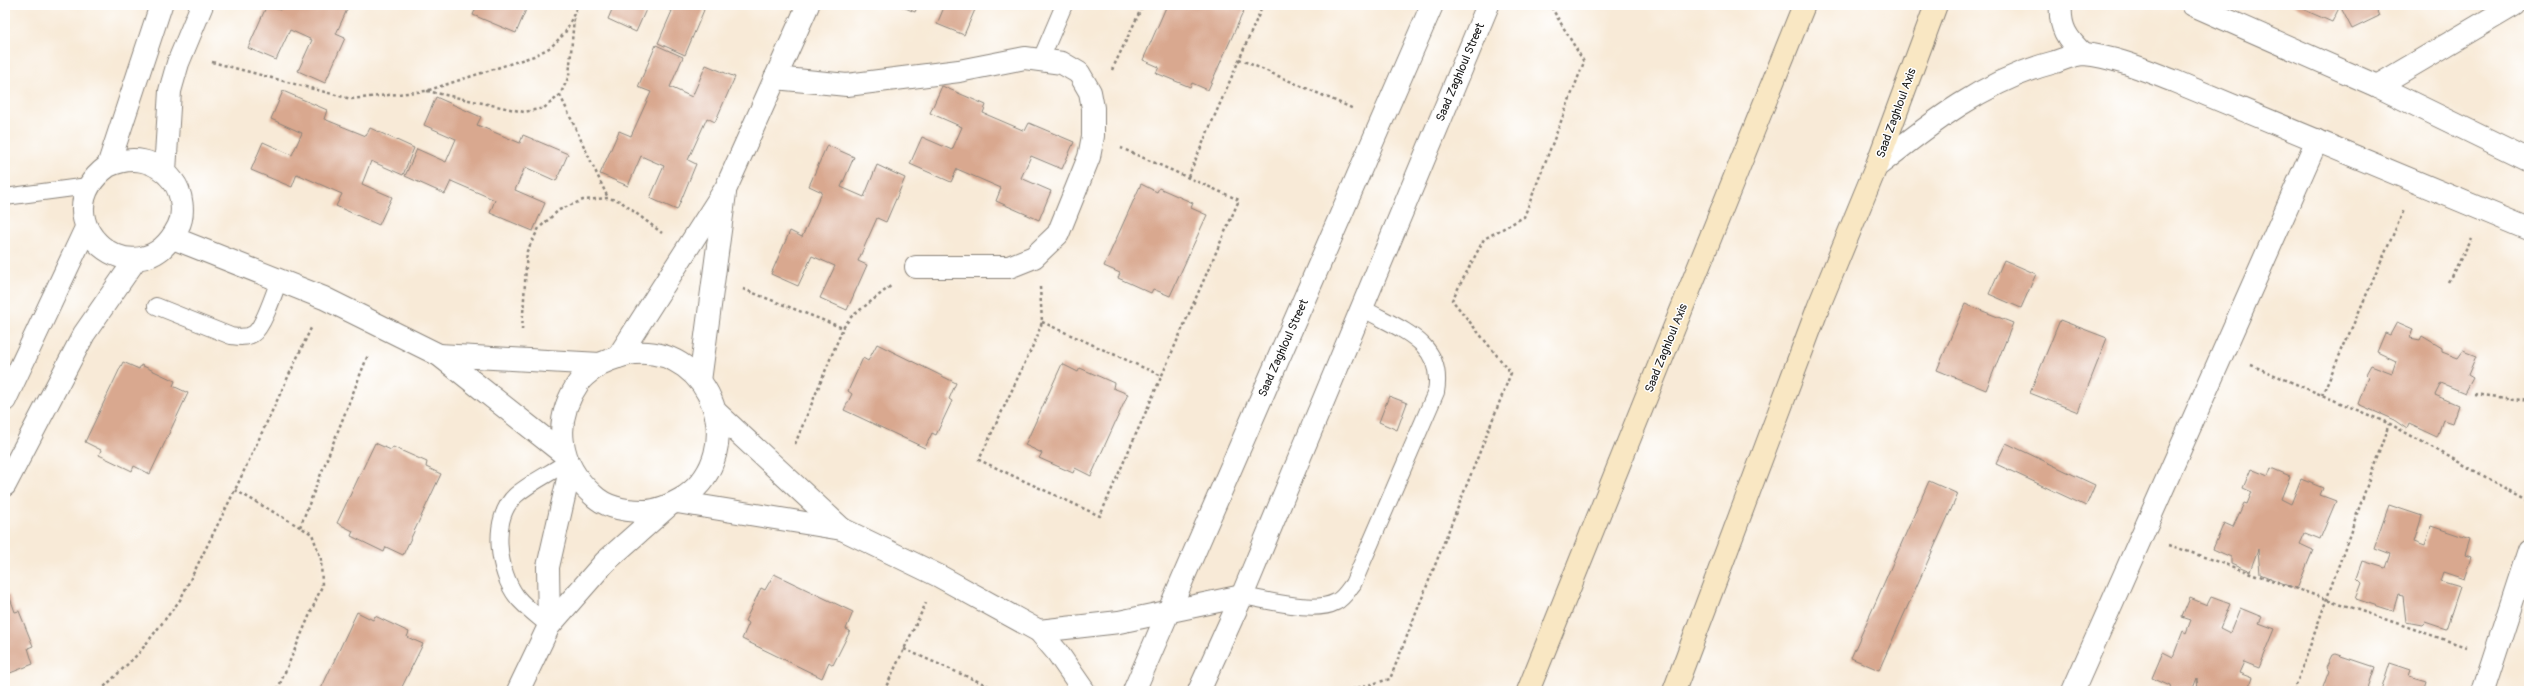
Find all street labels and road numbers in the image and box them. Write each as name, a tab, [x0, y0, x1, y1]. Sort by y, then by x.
street label: Saad Zaghloul Street	[1433, 21, 1488, 124]
street label: Saad Zaghloul Axis	[1873, 66, 1920, 160]
street label: Saad Zaghloul Street	[1255, 297, 1312, 399]
street label: Saad Zaghloul Axis	[1642, 301, 1691, 395]

